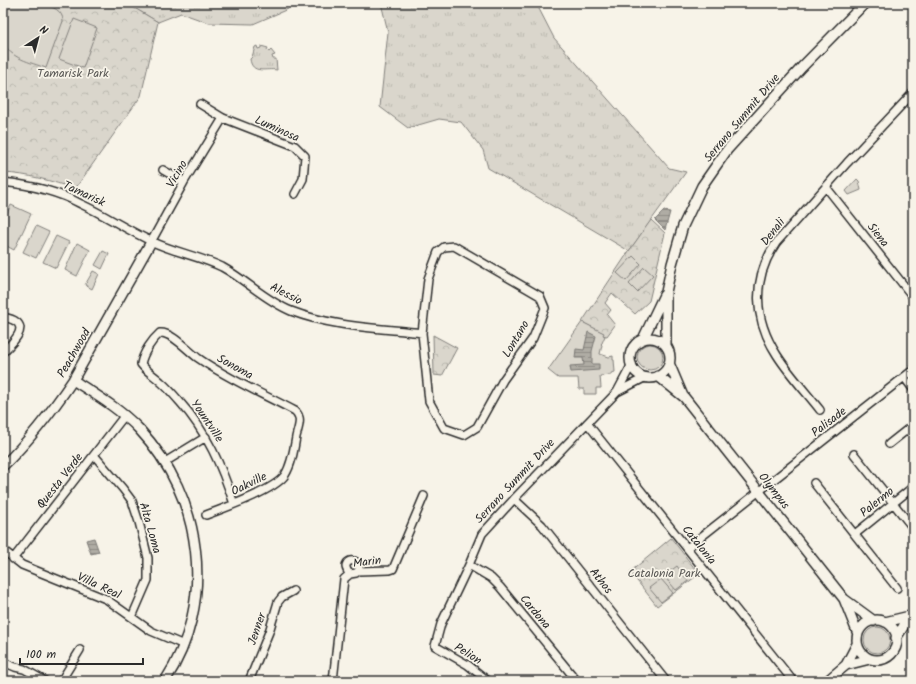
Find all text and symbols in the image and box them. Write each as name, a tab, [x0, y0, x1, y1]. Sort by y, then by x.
north arrow	[18, 18, 58, 58]
text: N	[35, 21, 51, 40]
park label: Tamarisk Park	[37, 64, 109, 83]
street label: Serrano Summit Drive	[699, 69, 785, 166]
street label: Luminosa	[252, 111, 303, 147]
street label: Vicino	[161, 157, 193, 191]
street label: Tamarisk	[60, 176, 109, 212]
street label: Denali	[756, 213, 791, 250]
street label: Siena	[862, 219, 894, 252]
street label: Alessio	[266, 278, 306, 310]
street label: Lontano	[497, 317, 535, 361]
street label: Peachwood	[52, 324, 96, 381]
street label: Sonoma	[213, 349, 257, 385]
street label: Yountville	[186, 396, 229, 447]
street label: Palisade	[807, 402, 851, 442]
street label: Serrano Summit Drive	[470, 434, 560, 528]
street label: Questa Verde	[32, 449, 88, 513]
street label: Oakville	[228, 467, 271, 501]
street label: Olympus	[754, 469, 794, 513]
street label: Palermo	[856, 482, 898, 522]
street label: Alta Loma	[134, 500, 166, 556]
street label: Catalonia	[677, 521, 721, 569]
street label: Marin	[352, 551, 382, 573]
street label: Athos	[585, 564, 617, 598]
park label: Catalonia Park	[628, 564, 701, 583]
street label: Villa Real	[74, 568, 124, 604]
street label: Cardona	[515, 590, 555, 634]
street label: Jenner	[243, 609, 272, 648]
street label: Pelion	[450, 638, 486, 670]
scale bar	[20, 640, 143, 666]
text: 100 m	[26, 645, 57, 664]

